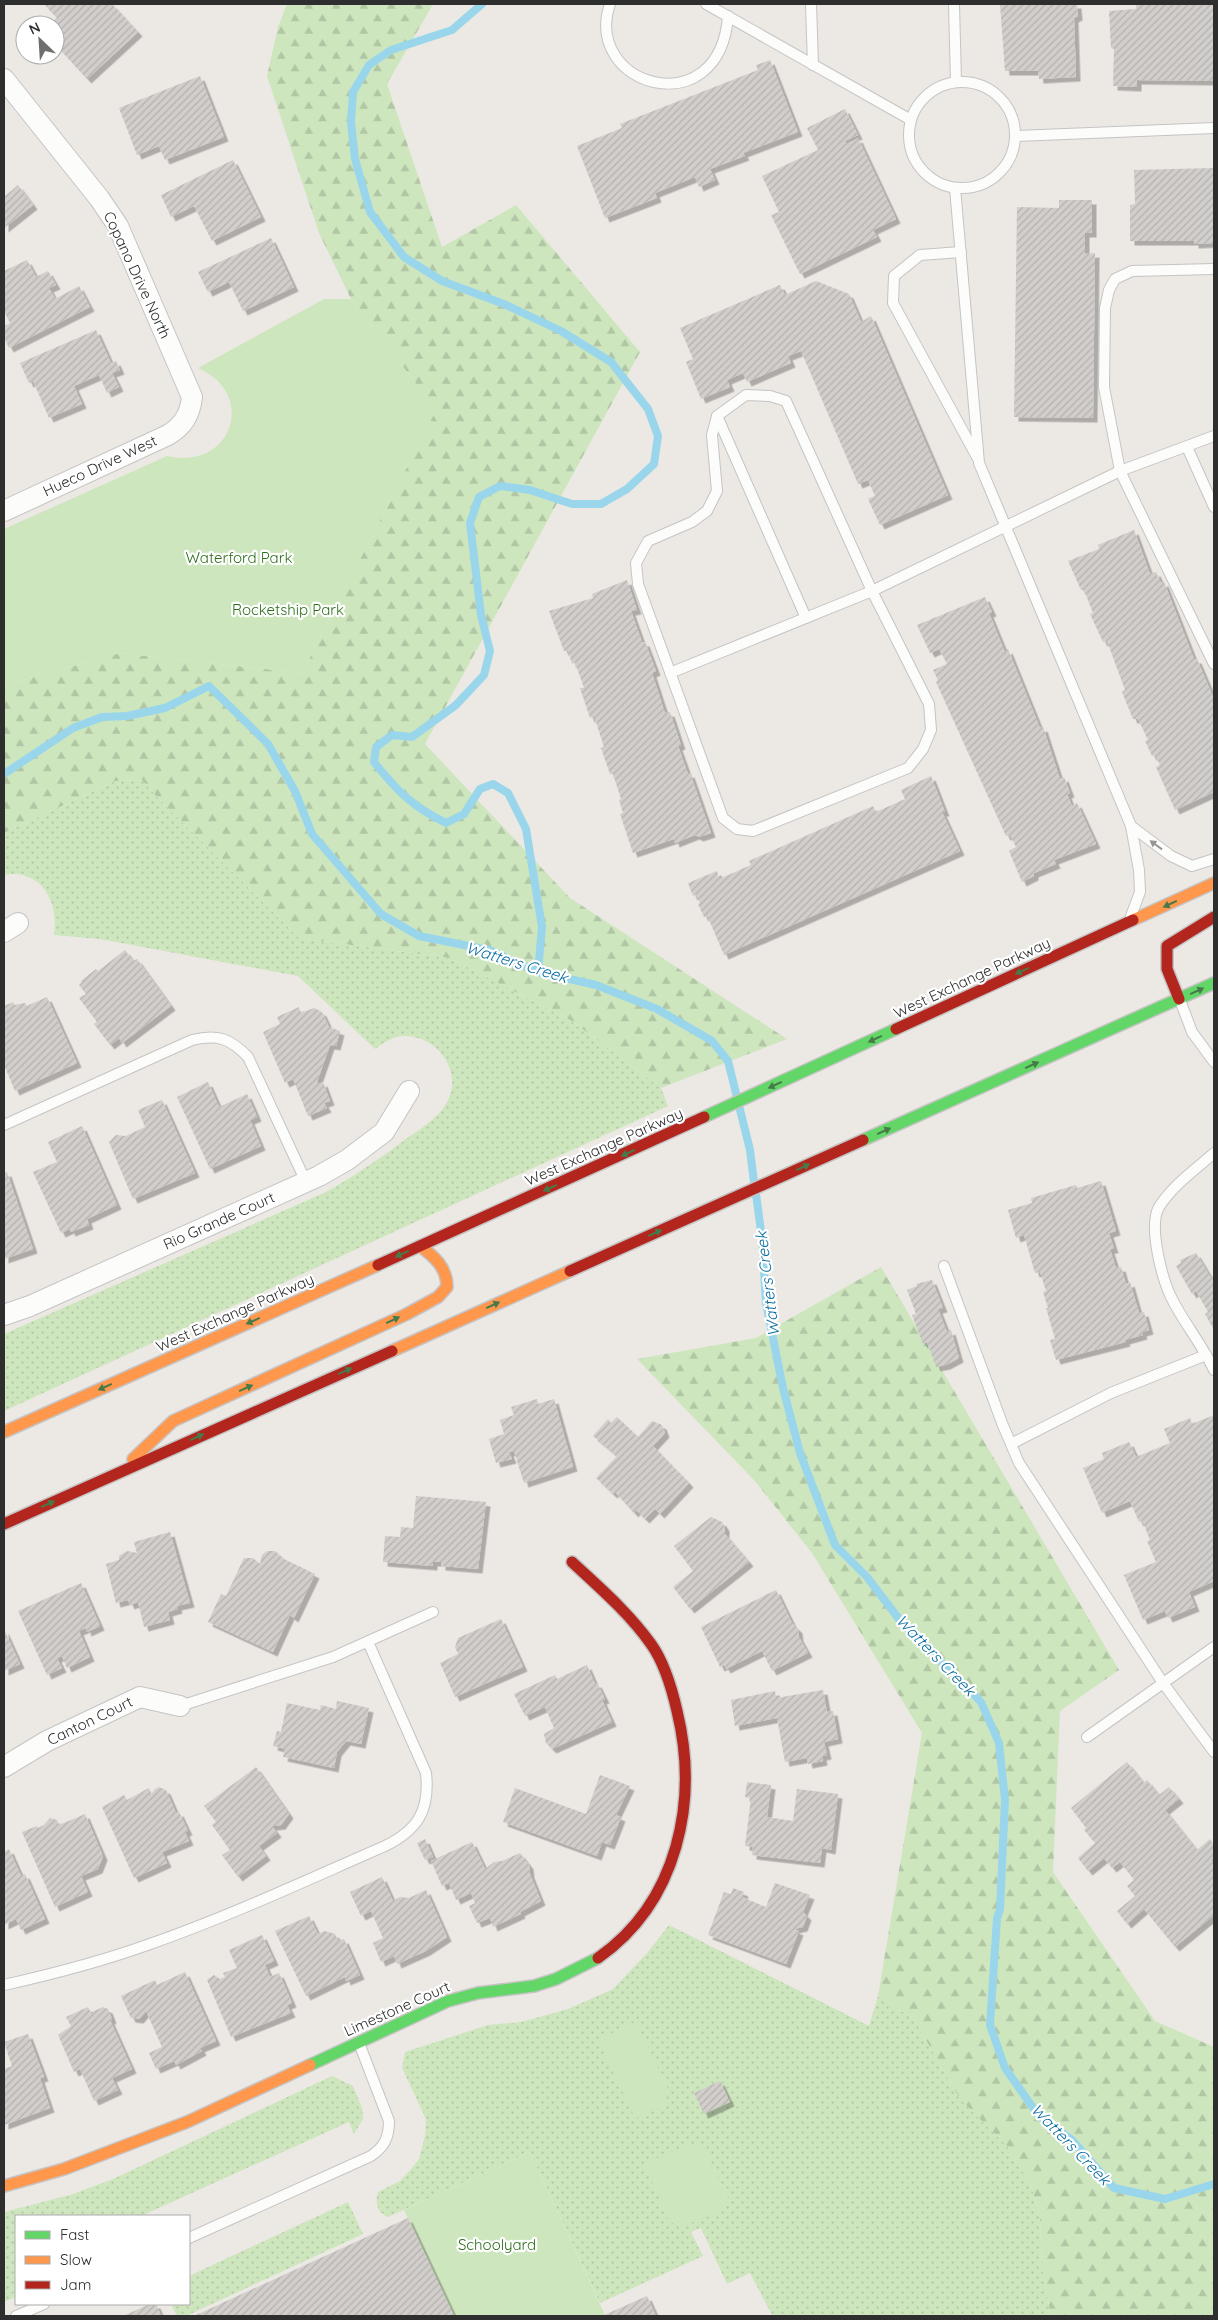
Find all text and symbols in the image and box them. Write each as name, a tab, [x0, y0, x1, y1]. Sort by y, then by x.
north arrow	[15, 15, 65, 65]
text: N	[26, 18, 43, 39]
street label: Copano Drive North	[100, 208, 175, 342]
street label: Hueco Drive West	[40, 431, 160, 500]
park label: Waterford Park	[186, 548, 293, 567]
park label: Rocketship Park	[232, 600, 344, 619]
one-way arrow	[1150, 839, 1163, 850]
one-way arrow	[1163, 900, 1177, 908]
street label: West Exchange Parkway	[890, 933, 1053, 1022]
water label: Watters Creek	[464, 937, 572, 987]
one-way arrow	[1015, 968, 1029, 976]
one-way arrow	[1190, 986, 1204, 994]
one-way arrow	[867, 1035, 882, 1043]
one-way arrow	[1025, 1060, 1039, 1068]
one-way arrow	[768, 1081, 782, 1089]
street label: West Exchange Parkway	[522, 1103, 686, 1190]
one-way arrow	[877, 1127, 891, 1135]
one-way arrow	[620, 1149, 635, 1157]
one-way arrow	[796, 1163, 810, 1171]
one-way arrow	[543, 1184, 557, 1192]
street label: Rio Grande Court	[160, 1187, 278, 1254]
one-way arrow	[648, 1228, 662, 1236]
water label: Watters Creek	[750, 1229, 783, 1338]
one-way arrow	[395, 1251, 409, 1259]
street label: West Exchange Parkway	[153, 1269, 317, 1356]
one-way arrow	[486, 1300, 500, 1308]
one-way arrow	[386, 1316, 400, 1324]
one-way arrow	[246, 1317, 260, 1325]
one-way arrow	[338, 1367, 352, 1375]
one-way arrow	[98, 1383, 112, 1391]
one-way arrow	[239, 1384, 253, 1392]
one-way arrow	[190, 1433, 204, 1441]
one-way arrow	[41, 1499, 55, 1507]
water label: Watters Creek	[892, 1610, 981, 1701]
street label: Canton Court	[44, 1692, 136, 1749]
street label: Limestone Court	[341, 1977, 453, 2040]
water label: Watters Creek	[1027, 2099, 1116, 2190]
legend	[15, 2215, 190, 2305]
text: Fast	[60, 2225, 89, 2244]
park label: Schoolyard	[458, 2235, 536, 2254]
text: Slow	[60, 2250, 92, 2269]
text: Jam	[60, 2275, 91, 2294]

